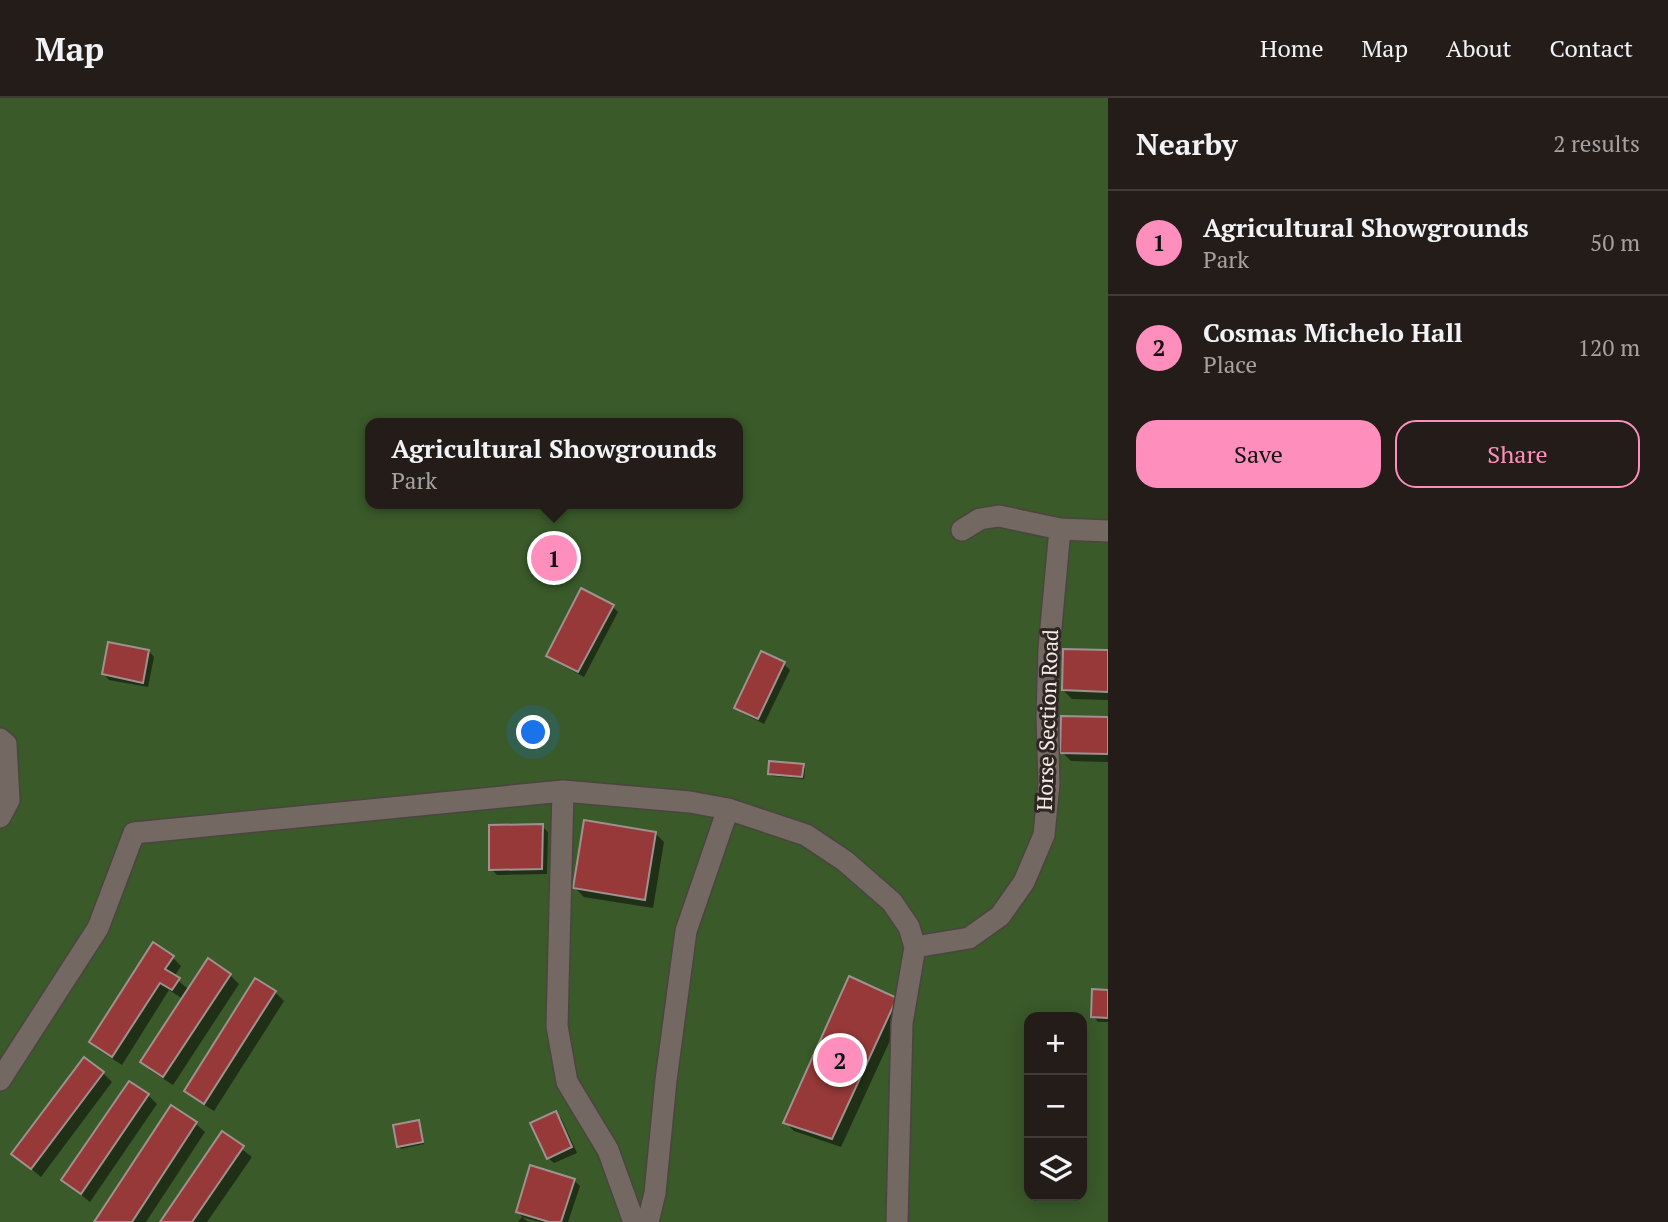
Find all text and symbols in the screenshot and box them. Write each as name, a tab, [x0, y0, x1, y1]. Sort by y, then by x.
text: Map	[35, 27, 104, 70]
text: Home	[1260, 32, 1324, 64]
text: Map	[1362, 32, 1408, 64]
text: About	[1446, 32, 1512, 64]
text: Contact	[1550, 32, 1633, 64]
text: Nearby	[1136, 124, 1238, 164]
text: 2 results	[1553, 128, 1640, 159]
text: Agricultural Showgrounds	[1203, 210, 1529, 244]
text: 1	[1153, 227, 1166, 258]
text: 50 m	[1590, 227, 1640, 258]
text: Park	[1203, 244, 1249, 275]
text: Cosmas Michelo Hall	[1203, 315, 1463, 349]
text: 2	[1153, 332, 1166, 363]
text: 120 m	[1578, 332, 1640, 363]
text: Place	[1203, 349, 1257, 380]
popup	[365, 418, 743, 509]
button: Save	[1136, 420, 1381, 488]
button: Share	[1395, 420, 1640, 488]
text: Agricultural Showgrounds	[391, 431, 717, 465]
text: Park	[391, 465, 437, 496]
pin: 1	[531, 532, 577, 584]
street label: Horse Section Road	[1030, 628, 1064, 811]
your location	[516, 715, 550, 749]
map controls	[1024, 1012, 1087, 1201]
button: +	[1024, 1012, 1087, 1075]
pin: 2	[817, 1034, 863, 1086]
button: −	[1024, 1075, 1087, 1138]
button: layers	[1024, 1138, 1087, 1201]

